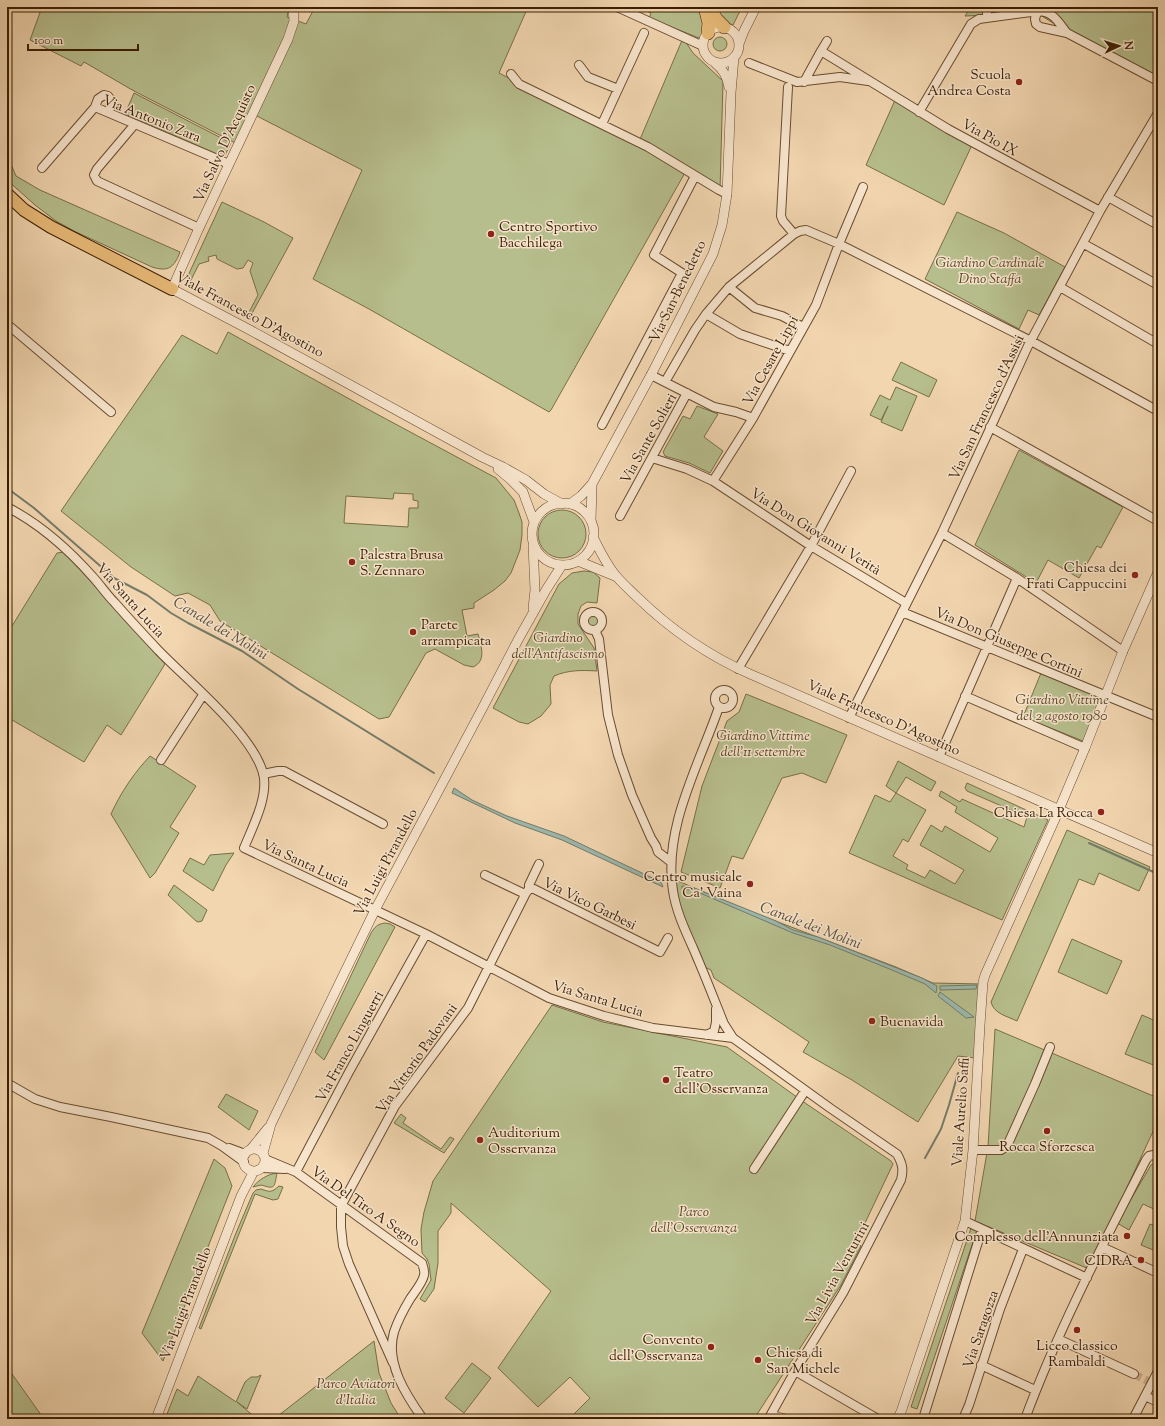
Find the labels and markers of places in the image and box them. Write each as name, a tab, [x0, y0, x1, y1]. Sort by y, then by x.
place label: Scuola Andrea Costa	[927, 66, 1012, 102]
marker: Scuola Andrea Costa	[1014, 77, 1024, 87]
place label: Centro Sportivo Bacchilega	[499, 218, 598, 254]
marker: Centro Sportivo Bacchilega	[486, 229, 496, 239]
place label: Palestra Brusa S. Zennaro	[360, 546, 444, 582]
marker: Palestra Brusa S. Zennaro	[347, 557, 357, 567]
place label: Chiesa dei Frati Cappuccini	[1026, 559, 1127, 595]
marker: Chiesa dei Frati Cappuccini	[1130, 570, 1140, 580]
place label: Parete arrampicata	[421, 616, 492, 652]
marker: Parete arrampicata	[408, 627, 418, 637]
place label: Chiesa La Rocca	[994, 804, 1094, 824]
marker: Chiesa La Rocca	[1096, 807, 1106, 817]
place label: Centro musicale Ca' Vaina	[644, 868, 743, 904]
marker: Centro musicale Ca' Vaina	[745, 879, 755, 889]
place label: Buenavida	[880, 1013, 944, 1033]
marker: Buenavida	[867, 1016, 877, 1026]
place label: Teatro dell'Osservanza	[674, 1064, 769, 1100]
marker: Teatro dell'Osservanza	[661, 1075, 671, 1085]
place label: Auditorium Osservanza	[488, 1124, 560, 1160]
marker: Rocca Sforzesca	[1042, 1126, 1052, 1136]
marker: Auditorium Osservanza	[475, 1135, 485, 1145]
place label: Rocca Sforzesca	[999, 1138, 1095, 1158]
place label: Complesso dell'Annunziata	[954, 1228, 1120, 1248]
marker: Complesso dell'Annunziata	[1122, 1231, 1132, 1241]
place label: CIDRA	[1085, 1252, 1134, 1272]
marker: CIDRA	[1136, 1255, 1146, 1265]
marker: Liceo classico Rambaldi	[1072, 1325, 1082, 1335]
place label: Convento dell'Osservanza	[609, 1331, 704, 1367]
place label: Liceo classico Rambaldi	[1036, 1337, 1118, 1373]
marker: Convento dell'Osservanza	[706, 1342, 716, 1352]
place label: Chiesa di San Michele	[766, 1344, 840, 1380]
marker: Chiesa di San Michele	[753, 1355, 763, 1365]

